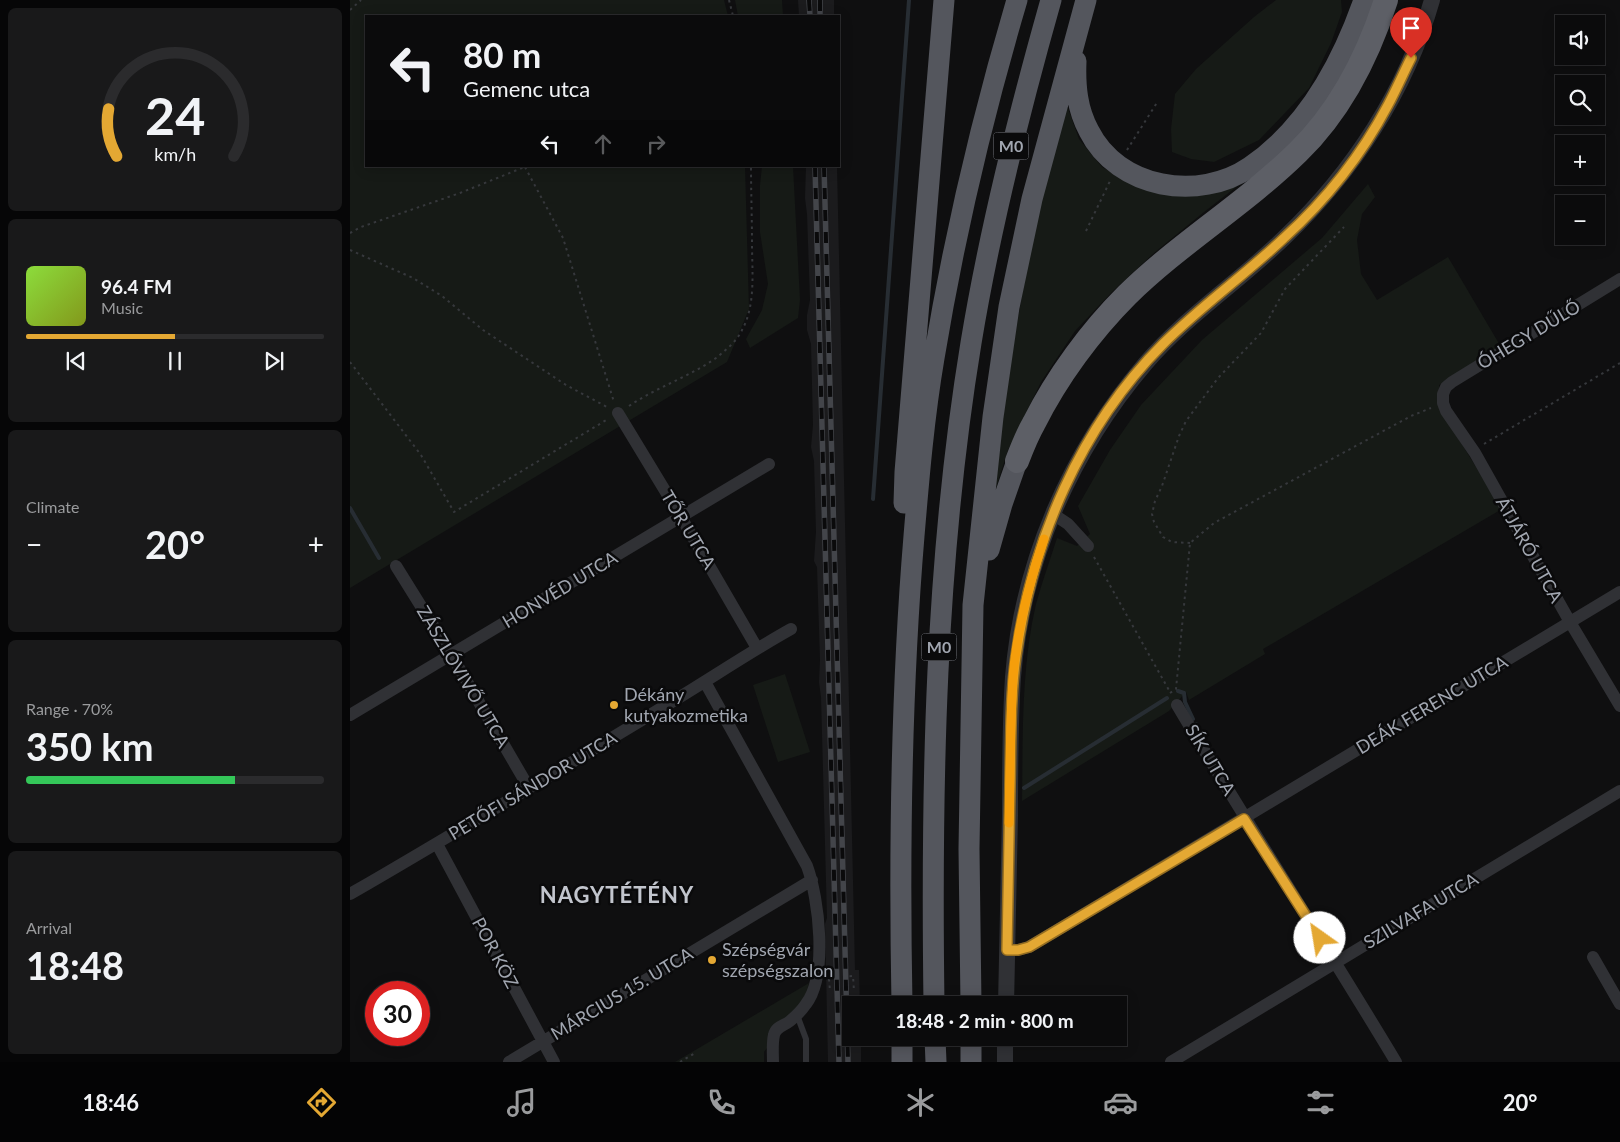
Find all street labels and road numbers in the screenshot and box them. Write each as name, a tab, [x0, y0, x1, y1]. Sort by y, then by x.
road number: M0	[994, 132, 1028, 160]
street label: ÓHEGY DŰLŐ	[1473, 295, 1584, 374]
street label: TŐR UTCA	[657, 486, 721, 573]
street label: ÁTJÁRÓ UTCA	[1492, 493, 1568, 607]
street label: HONVÉD UTCA	[498, 546, 622, 632]
street label: ZÁSZLÓVIVŐ UTCA	[413, 601, 515, 752]
road number: M0	[922, 634, 956, 660]
street label: DEÁK FERENC UTCA	[1352, 650, 1512, 758]
street label: SÍK UTCA	[1181, 720, 1241, 800]
street label: PETŐFI SÁNDOR UTCA	[444, 726, 621, 844]
street label: SZILVAFA UTCA	[1359, 867, 1482, 953]
street label: POR KÖZ	[468, 913, 524, 992]
street label: MÁRCIUS 15. UTCA	[546, 942, 697, 1044]

